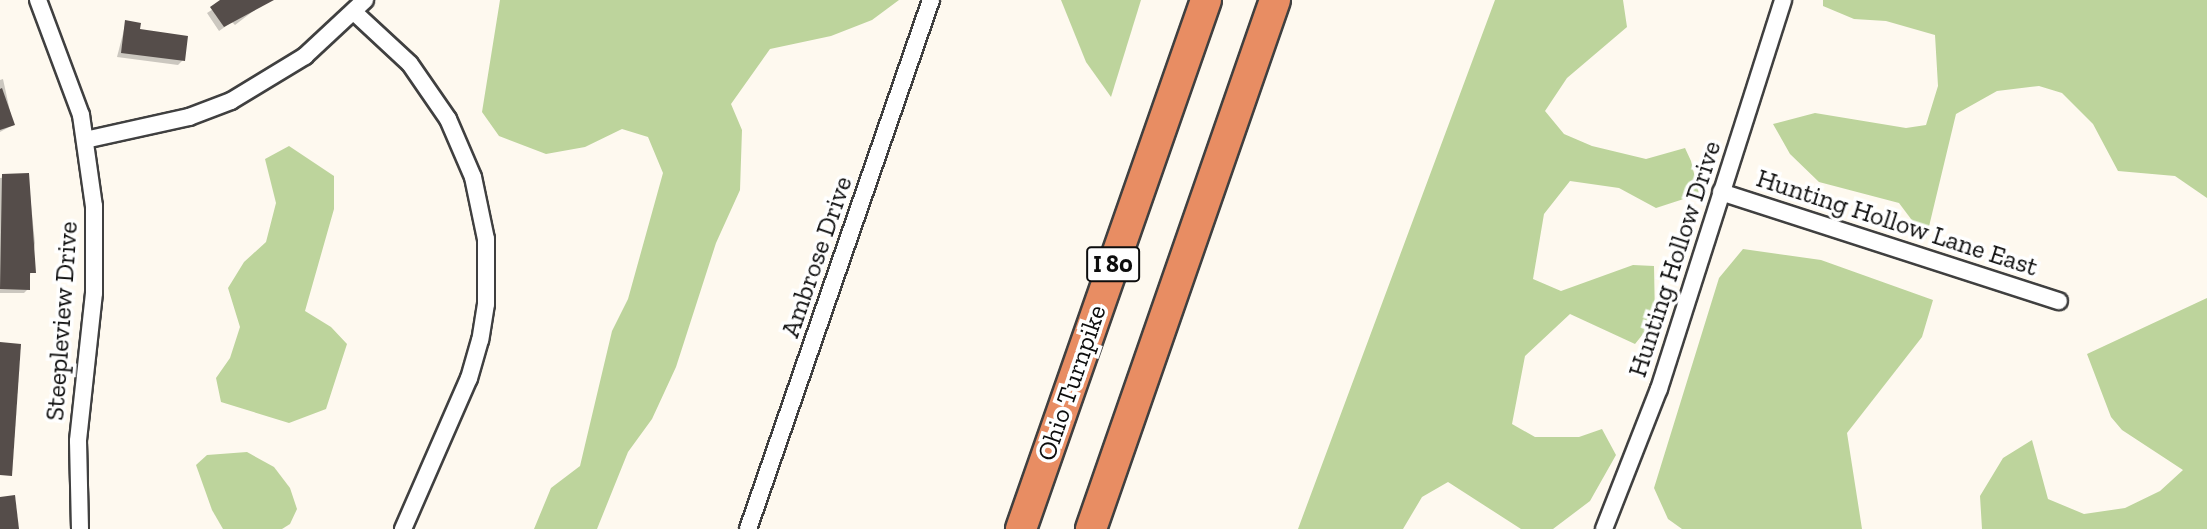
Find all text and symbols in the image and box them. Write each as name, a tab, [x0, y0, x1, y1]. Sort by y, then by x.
street label: Hunting Hollow Drive	[1622, 137, 1728, 381]
street label: Hunting Hollow Lane East	[1752, 163, 2042, 283]
street label: Ambrose Drive	[775, 172, 859, 342]
street label: Steepleview Drive	[39, 220, 85, 422]
road number: I 80	[1085, 244, 1141, 284]
street label: Ohio Turnpike	[1031, 301, 1113, 465]

